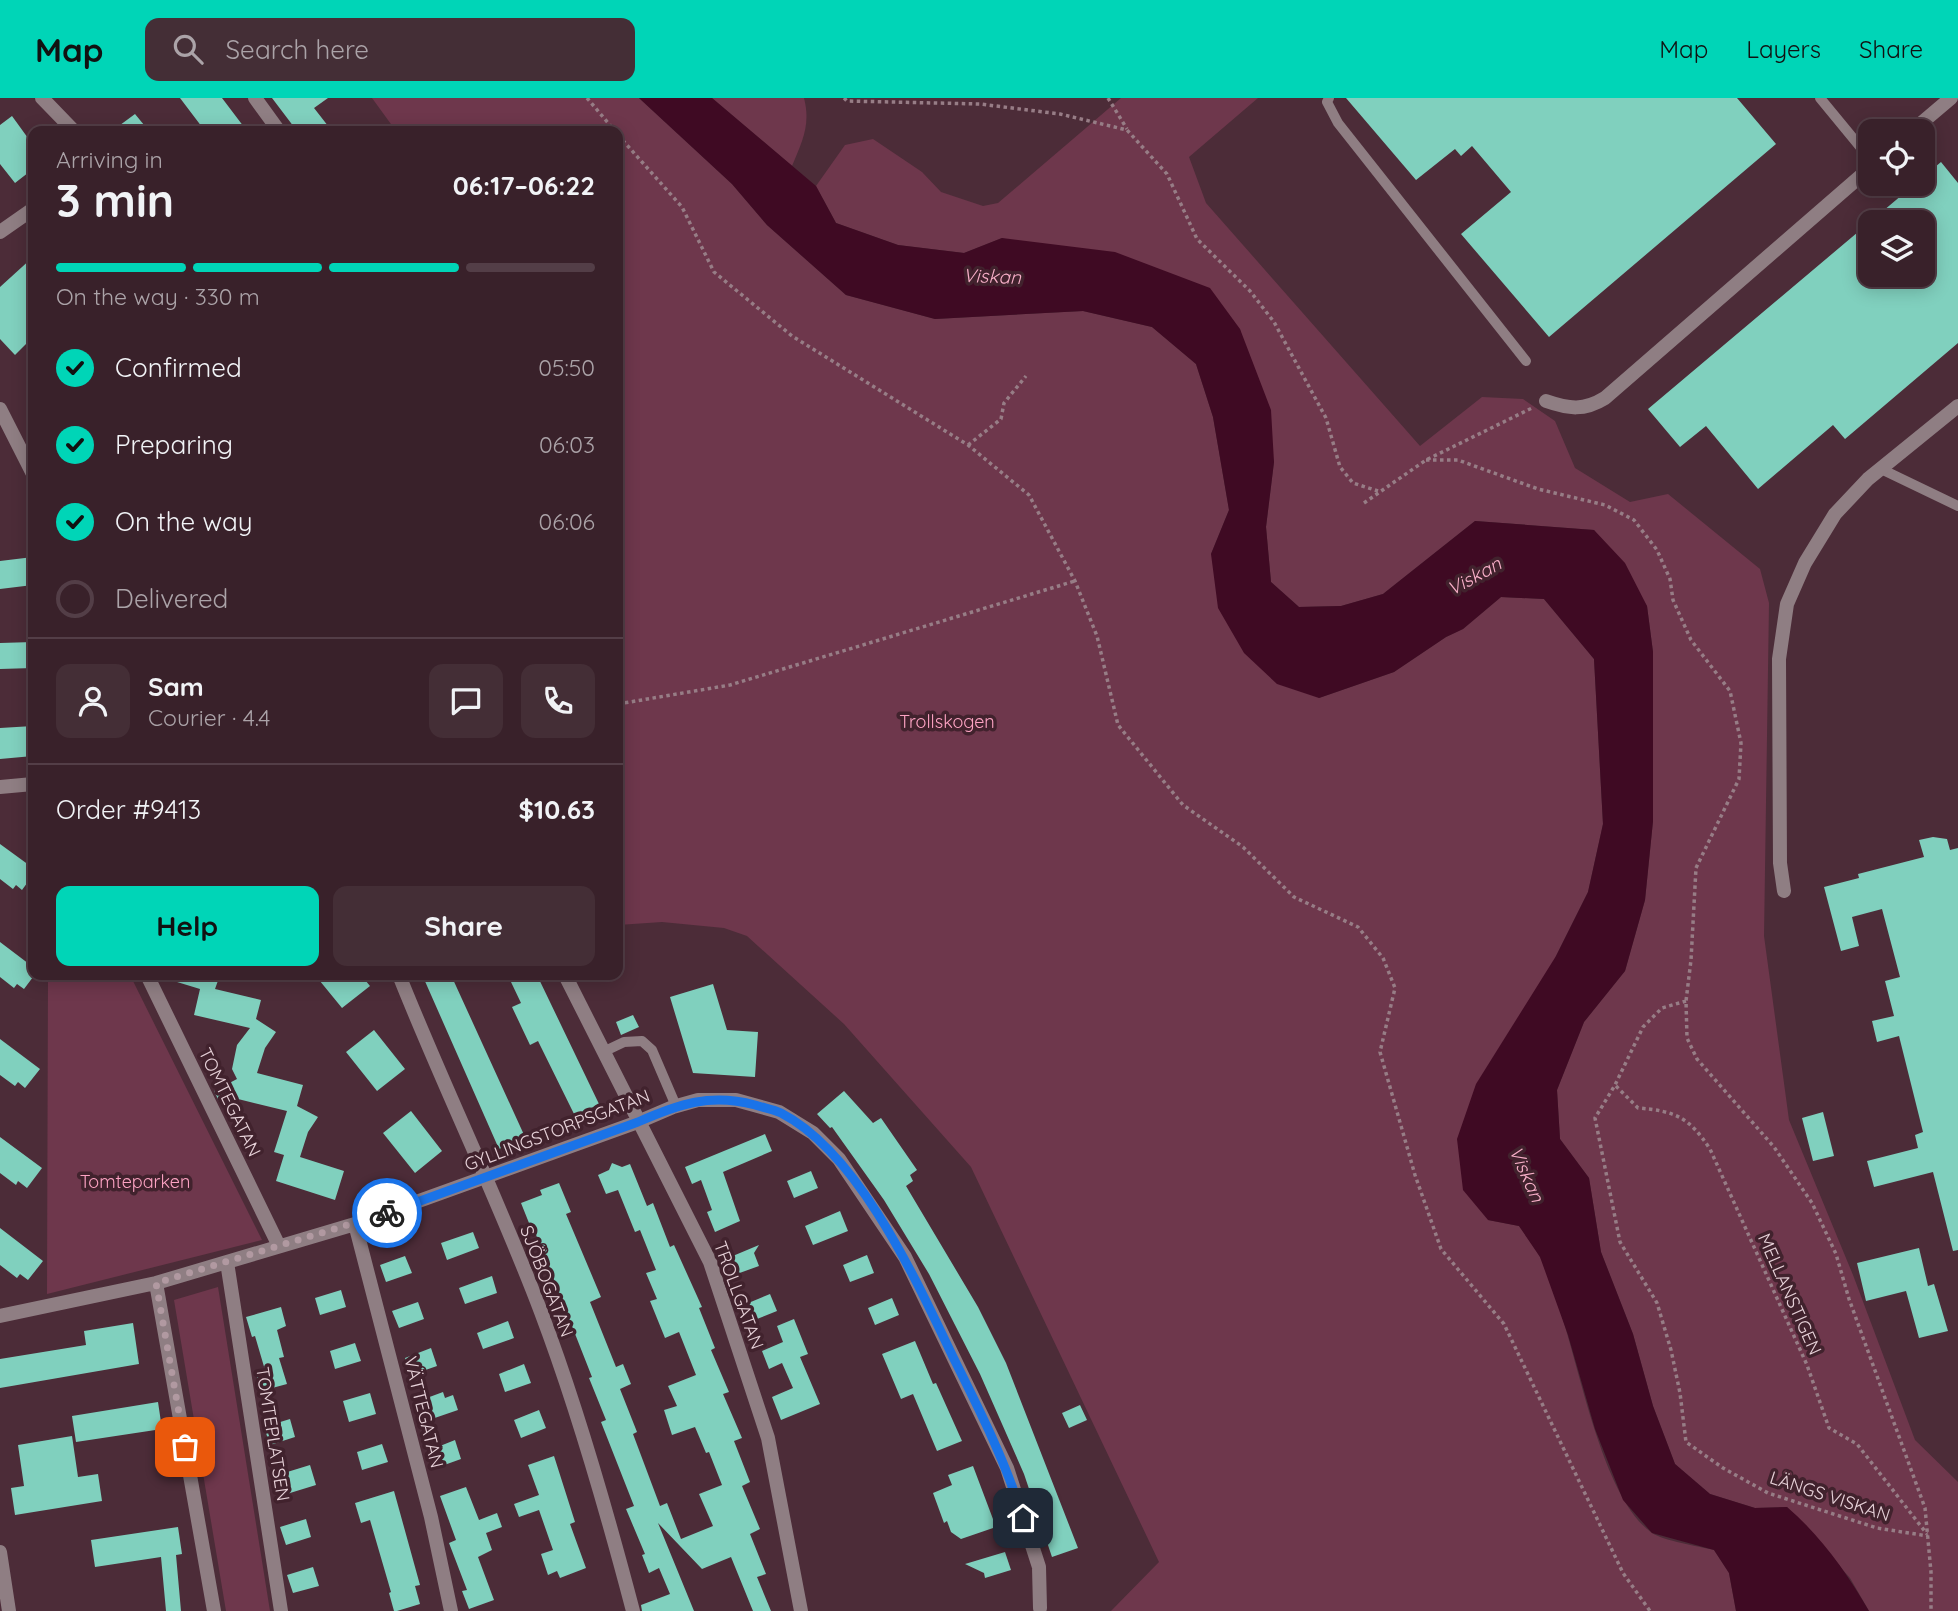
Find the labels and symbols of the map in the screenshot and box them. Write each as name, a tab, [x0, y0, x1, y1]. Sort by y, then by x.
water label: Viskan	[962, 263, 1023, 289]
water label: Viskan	[1443, 551, 1506, 601]
park label: Trollskogen	[899, 710, 995, 733]
street label: TOMTEGATAN	[194, 1044, 266, 1160]
street label: GYLLINGSTORPSGATAN	[461, 1084, 653, 1176]
water label: Viskan	[1504, 1143, 1550, 1206]
park label: Tomteparken	[80, 1170, 190, 1193]
courier	[352, 1178, 422, 1248]
street label: SJÖBOGATAN	[515, 1222, 579, 1340]
street label: MELLANSTIGEN	[1753, 1230, 1827, 1358]
street label: TROLLGATAN	[709, 1238, 769, 1352]
street label: VÄTTEGATAN	[399, 1354, 449, 1470]
street label: TOMTEPLATSEN	[251, 1365, 295, 1503]
pin	[155, 1417, 215, 1477]
street label: LÄNGS VISKAN	[1767, 1466, 1893, 1526]
pin	[993, 1488, 1053, 1548]

